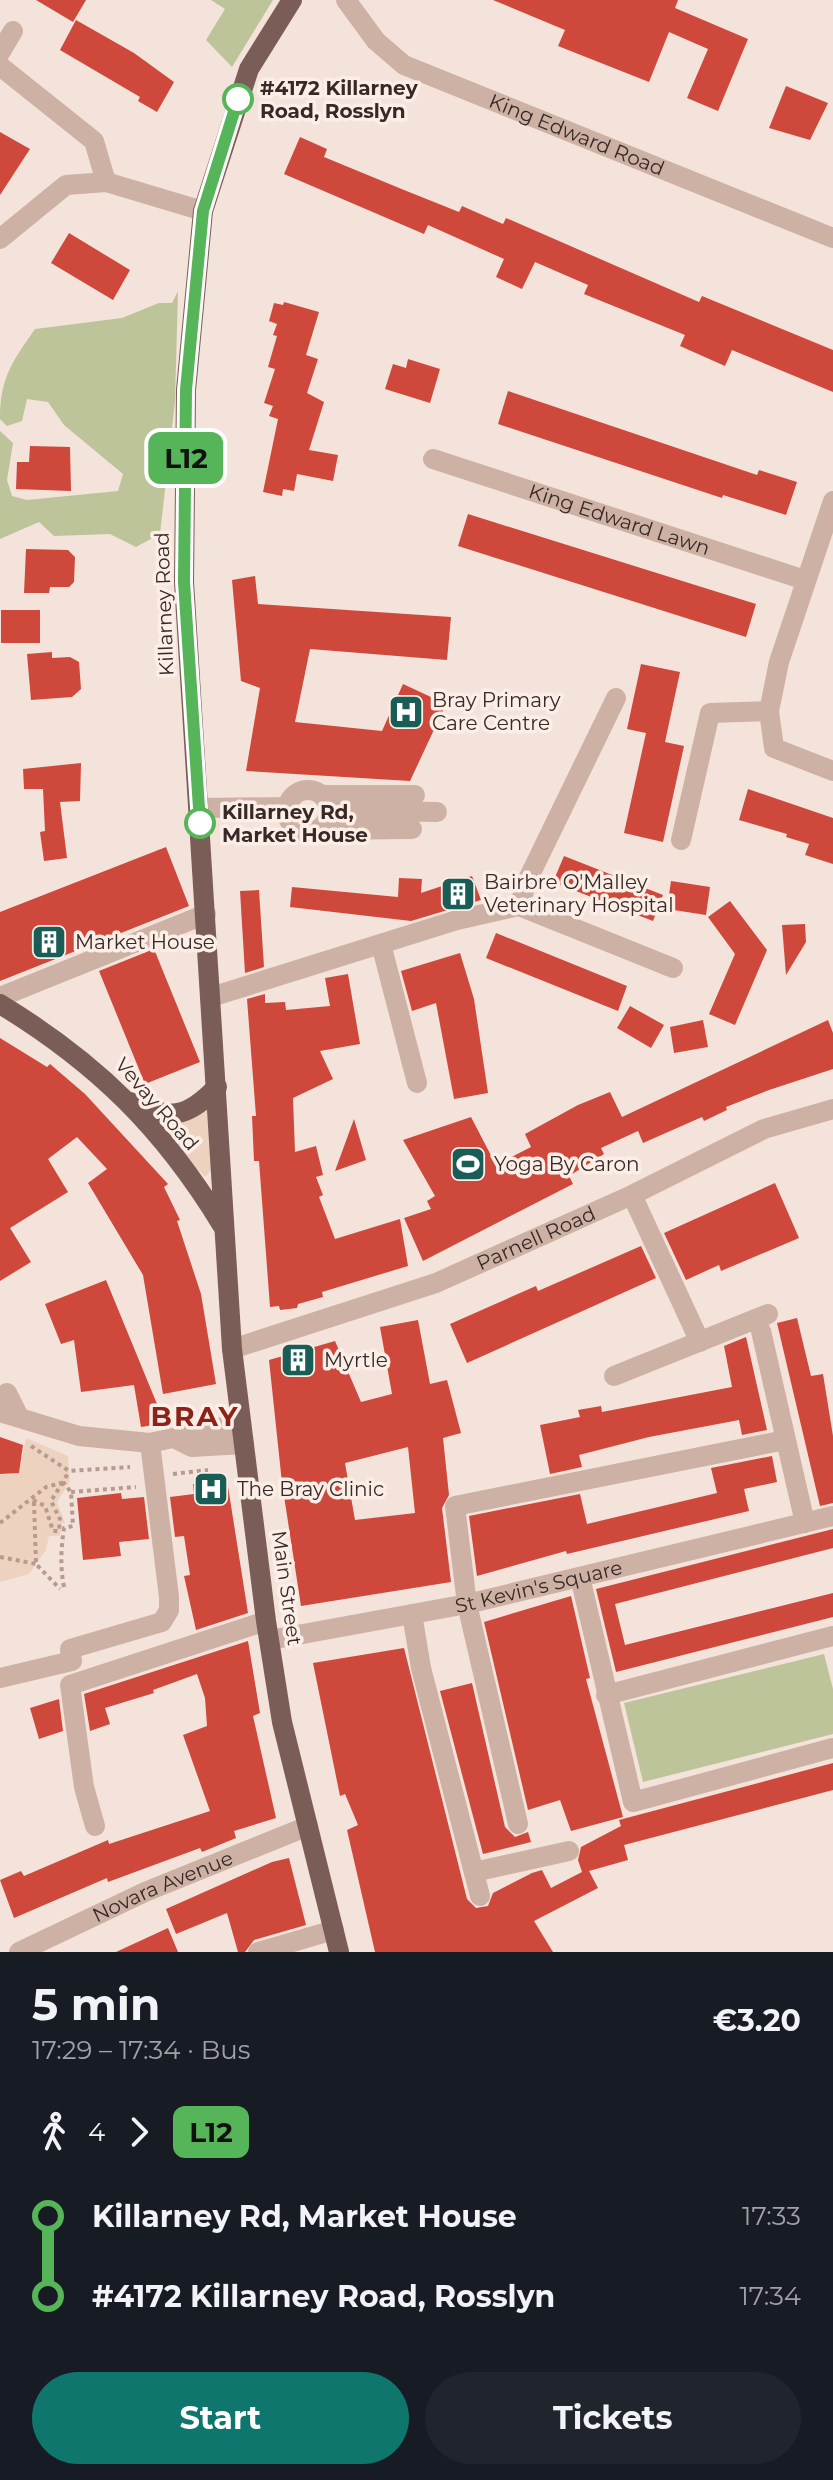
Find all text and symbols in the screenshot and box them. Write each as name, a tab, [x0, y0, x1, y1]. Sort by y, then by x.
place label: #4172 Killarney Road, Rosslyn	[260, 76, 419, 123]
marker: #4172 Killarney Road, Rosslyn	[223, 84, 253, 114]
street label: King Edward Road	[486, 89, 668, 181]
line badge: L12	[140, 432, 232, 484]
text: L12	[164, 441, 208, 475]
street label: King Edward Lawn	[526, 479, 713, 560]
street label: Killarney Road	[149, 532, 179, 676]
place label: Bray Primary Care Centre	[432, 688, 561, 735]
hospital icon: Bray Primary Care Centre	[387, 693, 425, 731]
place label: Killarney Rd, Market House	[222, 800, 368, 847]
marker: Killarney Rd, Market House	[185, 808, 215, 838]
place label: Bairbre O'Malley Veterinary Hospital	[484, 870, 674, 917]
building icon: Bairbre O'Malley Veterinary Hospital	[439, 875, 477, 913]
building icon: Market House	[30, 923, 68, 961]
place label: Market House	[75, 930, 215, 954]
street label: Vevay Road	[110, 1053, 204, 1155]
sports icon: Yoga By Caron	[449, 1145, 487, 1183]
place label: Yoga By Caron	[494, 1152, 640, 1176]
street label: Parnell Road	[473, 1201, 599, 1275]
building icon: Myrtle	[279, 1341, 317, 1379]
place label: Myrtle	[324, 1348, 388, 1372]
district label: BRAY	[151, 1399, 239, 1433]
hospital icon: The Bray Clinic	[192, 1470, 230, 1508]
place label: The Bray Clinic	[237, 1477, 384, 1501]
street label: Main Street	[267, 1529, 307, 1647]
street label: St Kevin's Square	[453, 1555, 625, 1618]
street label: Novara Avenue	[89, 1846, 236, 1927]
text: 5 min	[32, 1977, 160, 2031]
text: €3.20	[713, 2002, 801, 2039]
text: 17:29 – 17:34 · Bus	[32, 2034, 250, 2066]
icon: walk	[32, 2110, 76, 2154]
icon: forward	[117, 2110, 161, 2154]
text: L12	[189, 2115, 233, 2149]
text: 4	[88, 2116, 105, 2148]
text: Killarney Rd, Market House	[92, 2198, 517, 2235]
text: 17:33	[742, 2200, 801, 2232]
text: #4172 Killarney Road, Rosslyn	[92, 2278, 555, 2315]
text: 17:34	[739, 2280, 801, 2312]
button: Start	[32, 2372, 409, 2464]
button: Tickets	[425, 2372, 801, 2464]

